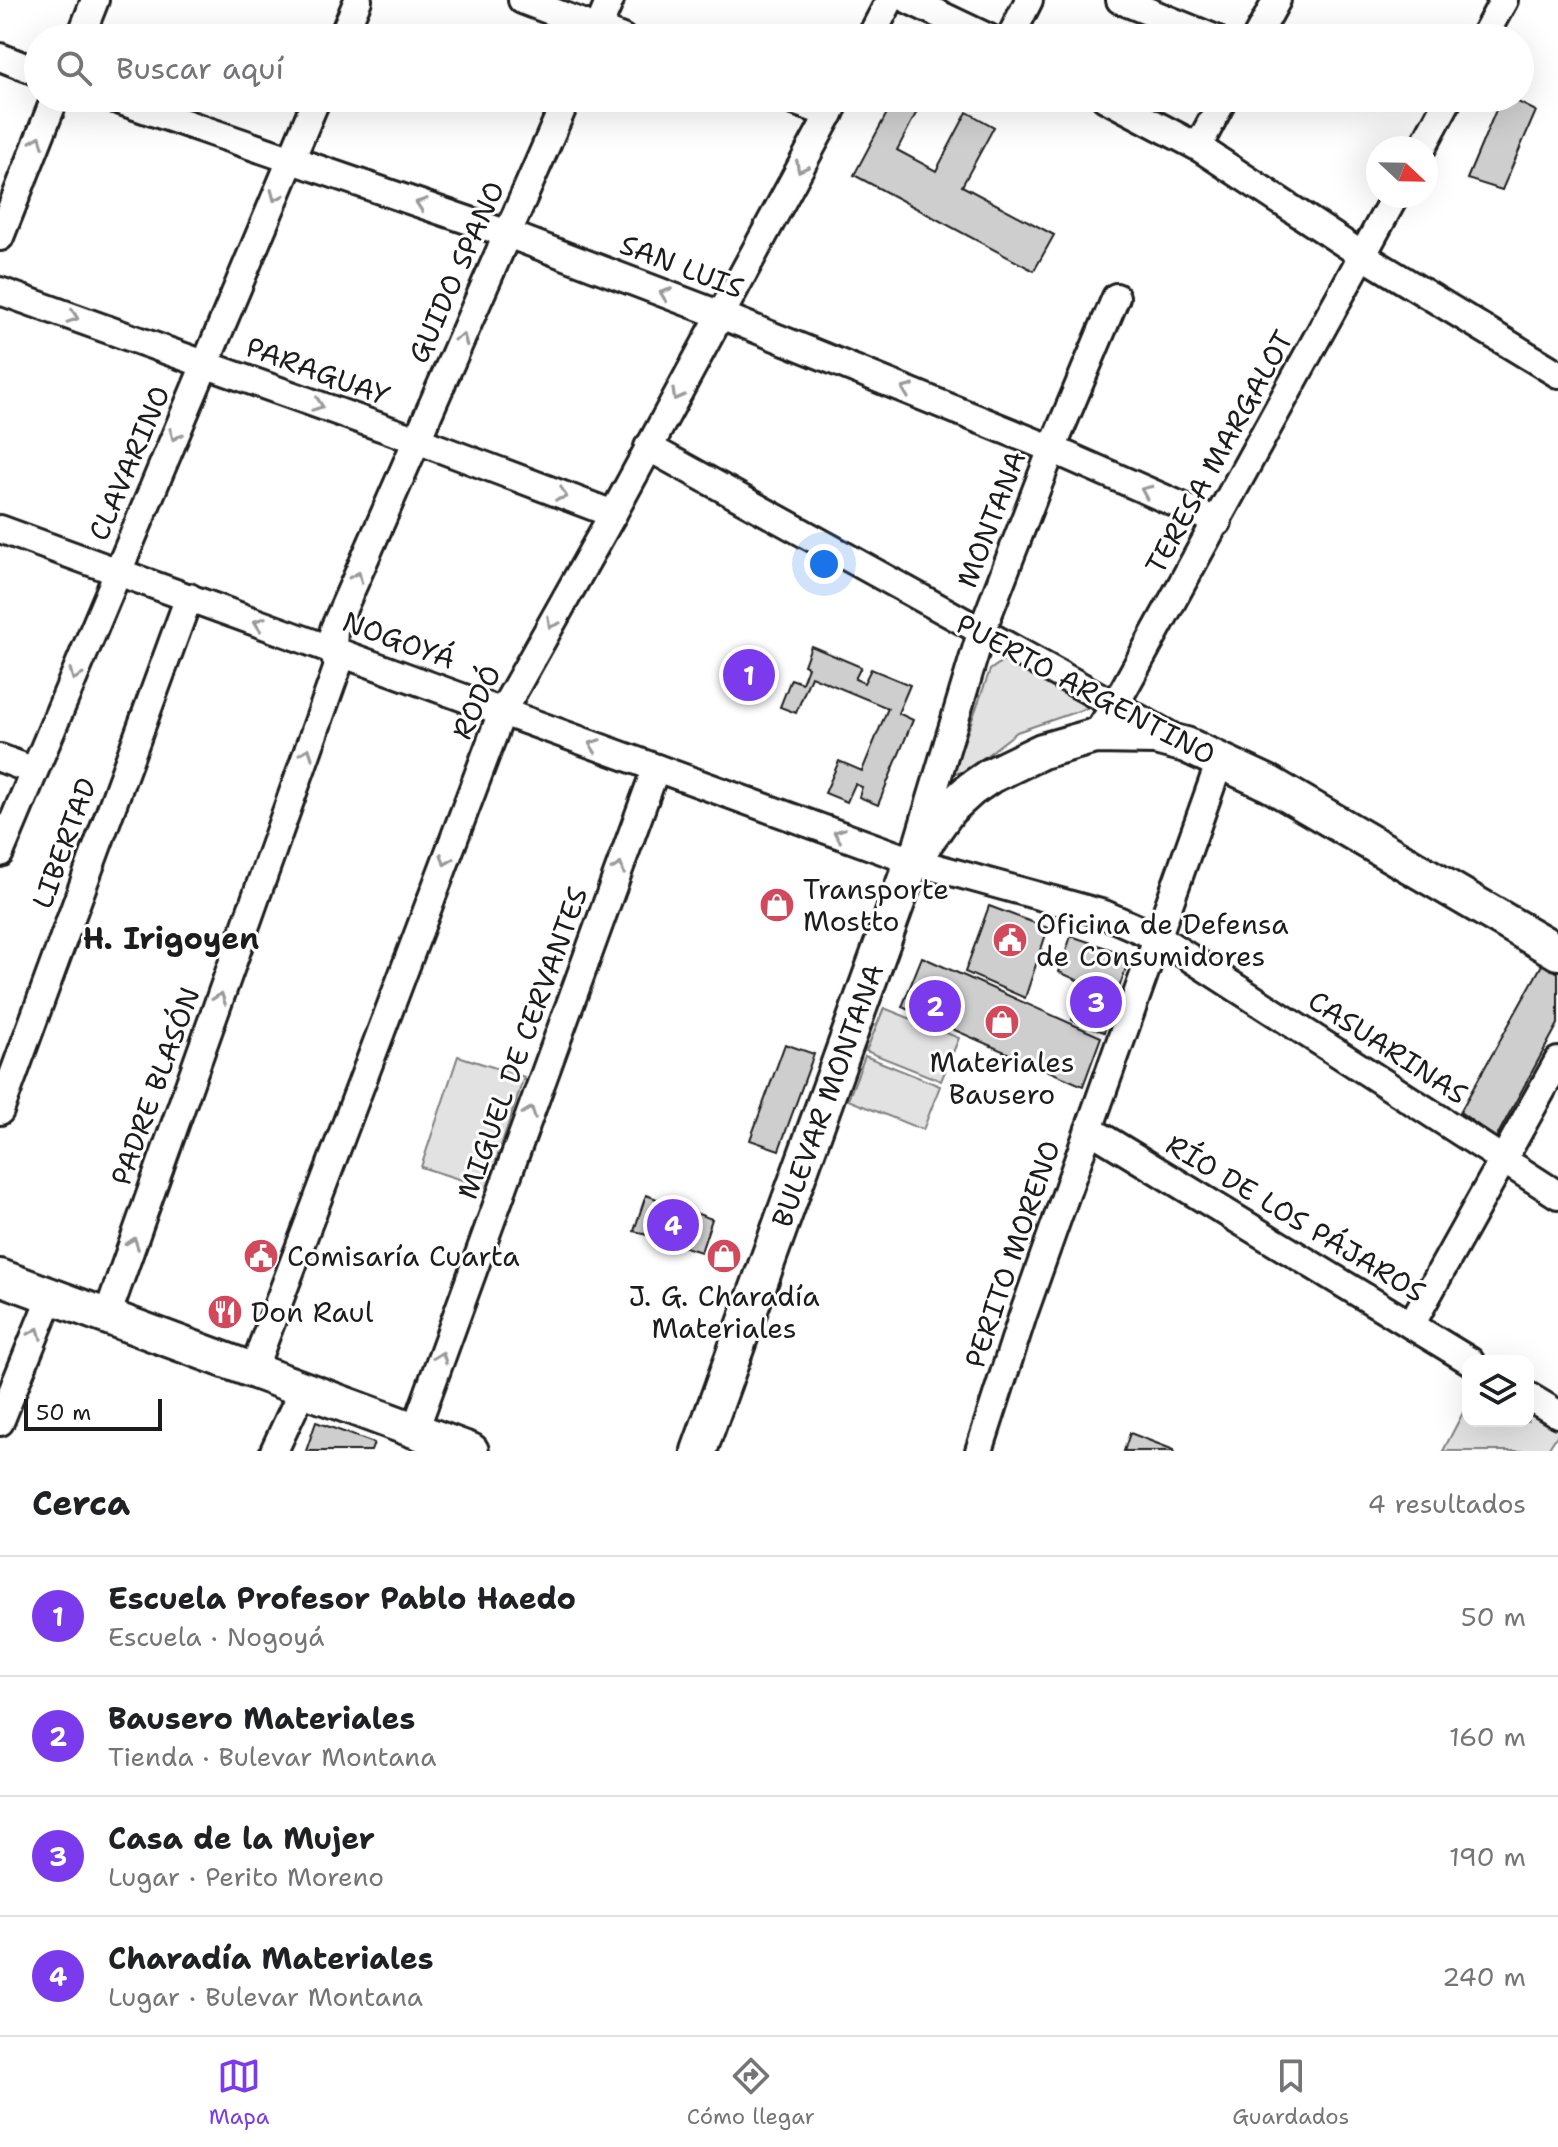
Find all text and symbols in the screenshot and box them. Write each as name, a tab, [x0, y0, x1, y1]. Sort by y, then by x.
search box	[24, 24, 1534, 112]
icon: search	[52, 46, 96, 90]
text: Buscar aquí	[116, 48, 284, 89]
one-way arrow	[28, 135, 45, 149]
north arrow	[1366, 136, 1438, 208]
one-way arrow	[796, 158, 811, 173]
street label: GUIDO SPANO	[399, 175, 513, 369]
one-way arrow	[269, 188, 285, 202]
one-way arrow	[415, 197, 429, 213]
street label: SAN LUIS	[615, 225, 749, 307]
one-way arrow	[659, 287, 673, 304]
one-way arrow	[66, 307, 80, 324]
street label: TERESA MARGALOT	[1136, 323, 1302, 581]
street label: PARAGUAY	[241, 327, 395, 415]
one-way arrow	[452, 333, 468, 347]
street label: CLAVARINO	[79, 380, 179, 546]
one-way arrow	[901, 383, 915, 400]
one-way arrow	[671, 386, 687, 401]
one-way arrow	[310, 395, 324, 411]
one-way arrow	[168, 428, 185, 442]
street label: MONTANA	[948, 445, 1034, 593]
one-way arrow	[1140, 484, 1155, 500]
one-way arrow	[554, 485, 568, 502]
your location	[804, 544, 844, 584]
one-way arrow	[347, 571, 363, 585]
street label: NOGOYÁ	[337, 602, 461, 678]
street label: PUERTO ARGENTINO	[950, 605, 1222, 773]
one-way arrow	[546, 614, 562, 629]
one-way arrow	[253, 616, 267, 633]
pin: 1	[723, 645, 775, 705]
street label: RODÓ	[442, 659, 510, 745]
one-way arrow	[68, 667, 84, 681]
one-way arrow	[588, 738, 602, 755]
one-way arrow	[298, 747, 314, 761]
street label: LIBERTAD	[23, 772, 105, 914]
one-way arrow	[832, 827, 846, 844]
one-way arrow	[439, 852, 456, 866]
one-way arrow	[609, 862, 626, 876]
place label: Transporte Mostto	[803, 870, 949, 940]
street label: MIGUEL DE CERVANTES	[448, 882, 596, 1204]
shop icon: Transporte Mostto	[758, 886, 796, 924]
place label: Oficina de Defensa de Consumidores	[1036, 905, 1289, 975]
district label: H. Irigoyen	[83, 918, 259, 959]
public building icon: Oficina de Defensa de Consumidores	[991, 921, 1029, 959]
street label: BULEVAR MONTANA	[762, 959, 892, 1232]
pin: 3	[1070, 972, 1122, 1032]
pin: 2	[909, 976, 961, 1036]
street label: CASUARINAS	[1301, 981, 1475, 1113]
street label: PADRE BLASÓN	[102, 982, 208, 1190]
one-way arrow	[211, 992, 227, 1006]
shop icon: Materiales Bausero	[983, 1003, 1021, 1041]
place label: Materiales Bausero	[929, 1043, 1075, 1113]
one-way arrow	[520, 1106, 537, 1120]
street label: RÍO DE LOS PÁJAROS	[1159, 1125, 1433, 1311]
street label: PERITO MORENO	[955, 1135, 1069, 1373]
pin: 4	[647, 1195, 699, 1255]
one-way arrow	[124, 1237, 140, 1251]
public building icon: Comisaría Cuarta	[242, 1237, 280, 1275]
place label: Comisaría Cuarta	[287, 1237, 520, 1275]
shop icon: J. G. Charadía Materiales	[705, 1237, 743, 1275]
place label: J. G. Charadía Materiales	[628, 1277, 820, 1347]
restaurant icon: Don Raul	[206, 1293, 244, 1331]
place label: Don Raul	[251, 1293, 374, 1331]
one-way arrow	[26, 1327, 43, 1341]
one-way arrow	[432, 1351, 448, 1365]
map controls	[1462, 1355, 1534, 1427]
button: layers	[1462, 1355, 1534, 1427]
scale bar	[24, 1395, 162, 1431]
text: 50 m	[36, 1398, 91, 1427]
text: Cerca	[32, 1480, 130, 1526]
text: 4 resultados	[1367, 1486, 1526, 1521]
text: Escuela Profesor Pablo Haedo	[108, 1578, 576, 1619]
text: 1	[52, 1599, 64, 1634]
text: 50 m	[1461, 1599, 1526, 1634]
text: Escuela · Nogoyá	[108, 1619, 324, 1654]
text: Bausero Materiales	[108, 1698, 415, 1739]
text: 2	[49, 1719, 67, 1754]
text: 160 m	[1449, 1719, 1526, 1754]
text: Tienda · Bulevar Montana	[108, 1739, 436, 1774]
text: Casa de la Mujer	[108, 1818, 375, 1859]
text: 3	[49, 1839, 67, 1874]
text: 190 m	[1449, 1839, 1526, 1874]
text: Lugar · Perito Moreno	[108, 1859, 384, 1894]
text: Charadía Materiales	[108, 1938, 434, 1979]
text: 4	[49, 1959, 67, 1994]
text: 240 m	[1442, 1959, 1526, 1994]
text: Lugar · Bulevar Montana	[108, 1979, 423, 2014]
tab: Mapa	[209, 2054, 269, 2131]
tab: Cómo llegar	[687, 2054, 815, 2131]
tab: Guardados	[1232, 2054, 1349, 2131]

